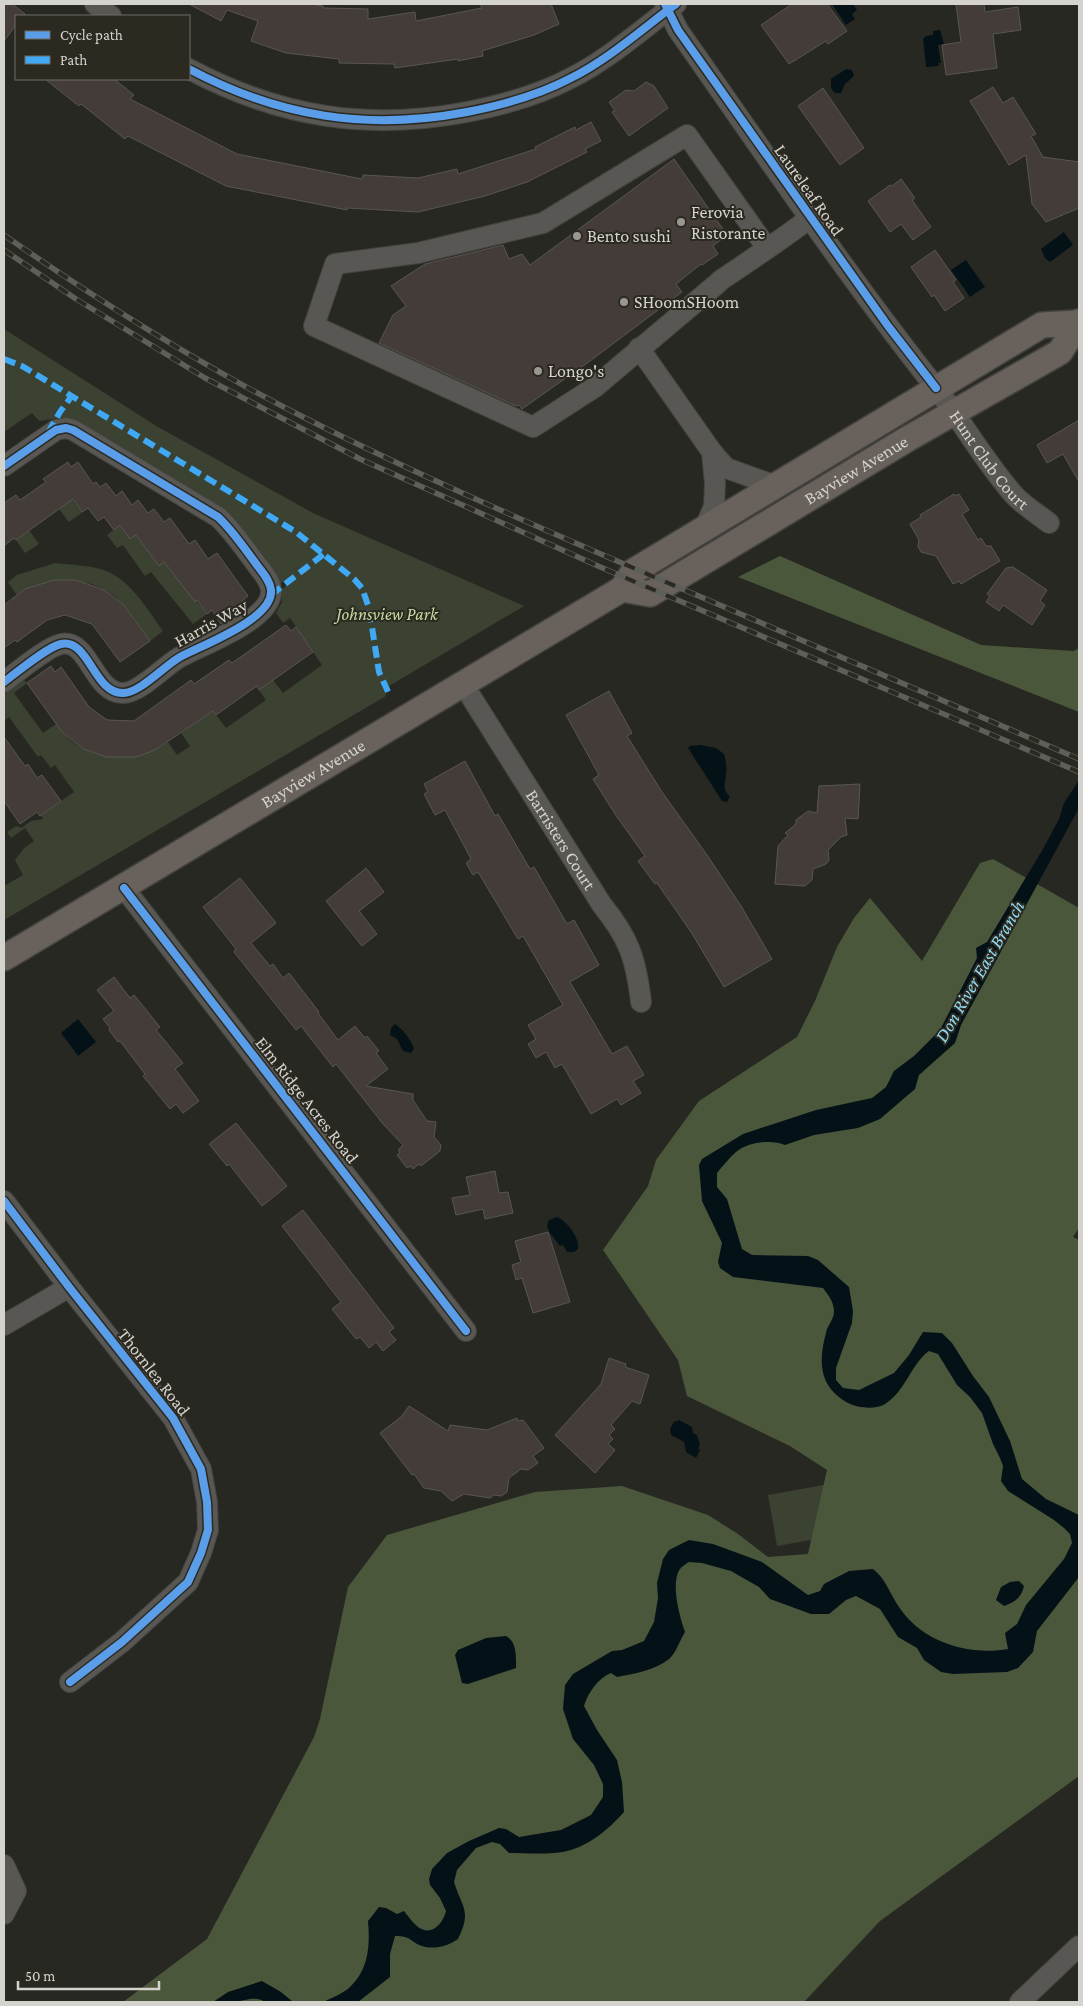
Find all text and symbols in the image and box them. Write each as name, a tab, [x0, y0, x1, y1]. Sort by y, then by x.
legend	[15, 15, 190, 80]
text: Cycle path	[60, 27, 123, 44]
text: Path	[60, 52, 87, 68]
street label: Laureleaf Road	[770, 140, 848, 240]
place label: Ferovia Ristorante	[691, 202, 765, 243]
marker: Ferovia Ristorante	[675, 216, 687, 228]
place label: Bento sushi	[587, 226, 671, 246]
marker: Bento sushi	[571, 230, 583, 242]
place label: SHoomSHoom	[634, 292, 740, 312]
marker: SHoomSHoom	[618, 296, 630, 308]
place label: Longo's	[548, 361, 604, 381]
marker: Longo's	[532, 365, 544, 377]
street label: Hunt Club Court	[945, 406, 1034, 515]
street label: Bayview Avenue	[801, 431, 911, 509]
street label: Harris Way	[171, 594, 252, 651]
park label: Johnsview Park	[333, 604, 439, 624]
street label: Bayview Avenue	[258, 735, 369, 812]
street label: Barristers Court	[522, 786, 601, 894]
water label: Don River East Branch	[930, 897, 1028, 1046]
street label: Elm Ridge Acres Road	[251, 1033, 363, 1168]
street label: Thornlea Road	[114, 1324, 195, 1420]
scale bar	[18, 1958, 159, 1990]
text: 50 m	[25, 1968, 55, 1984]

